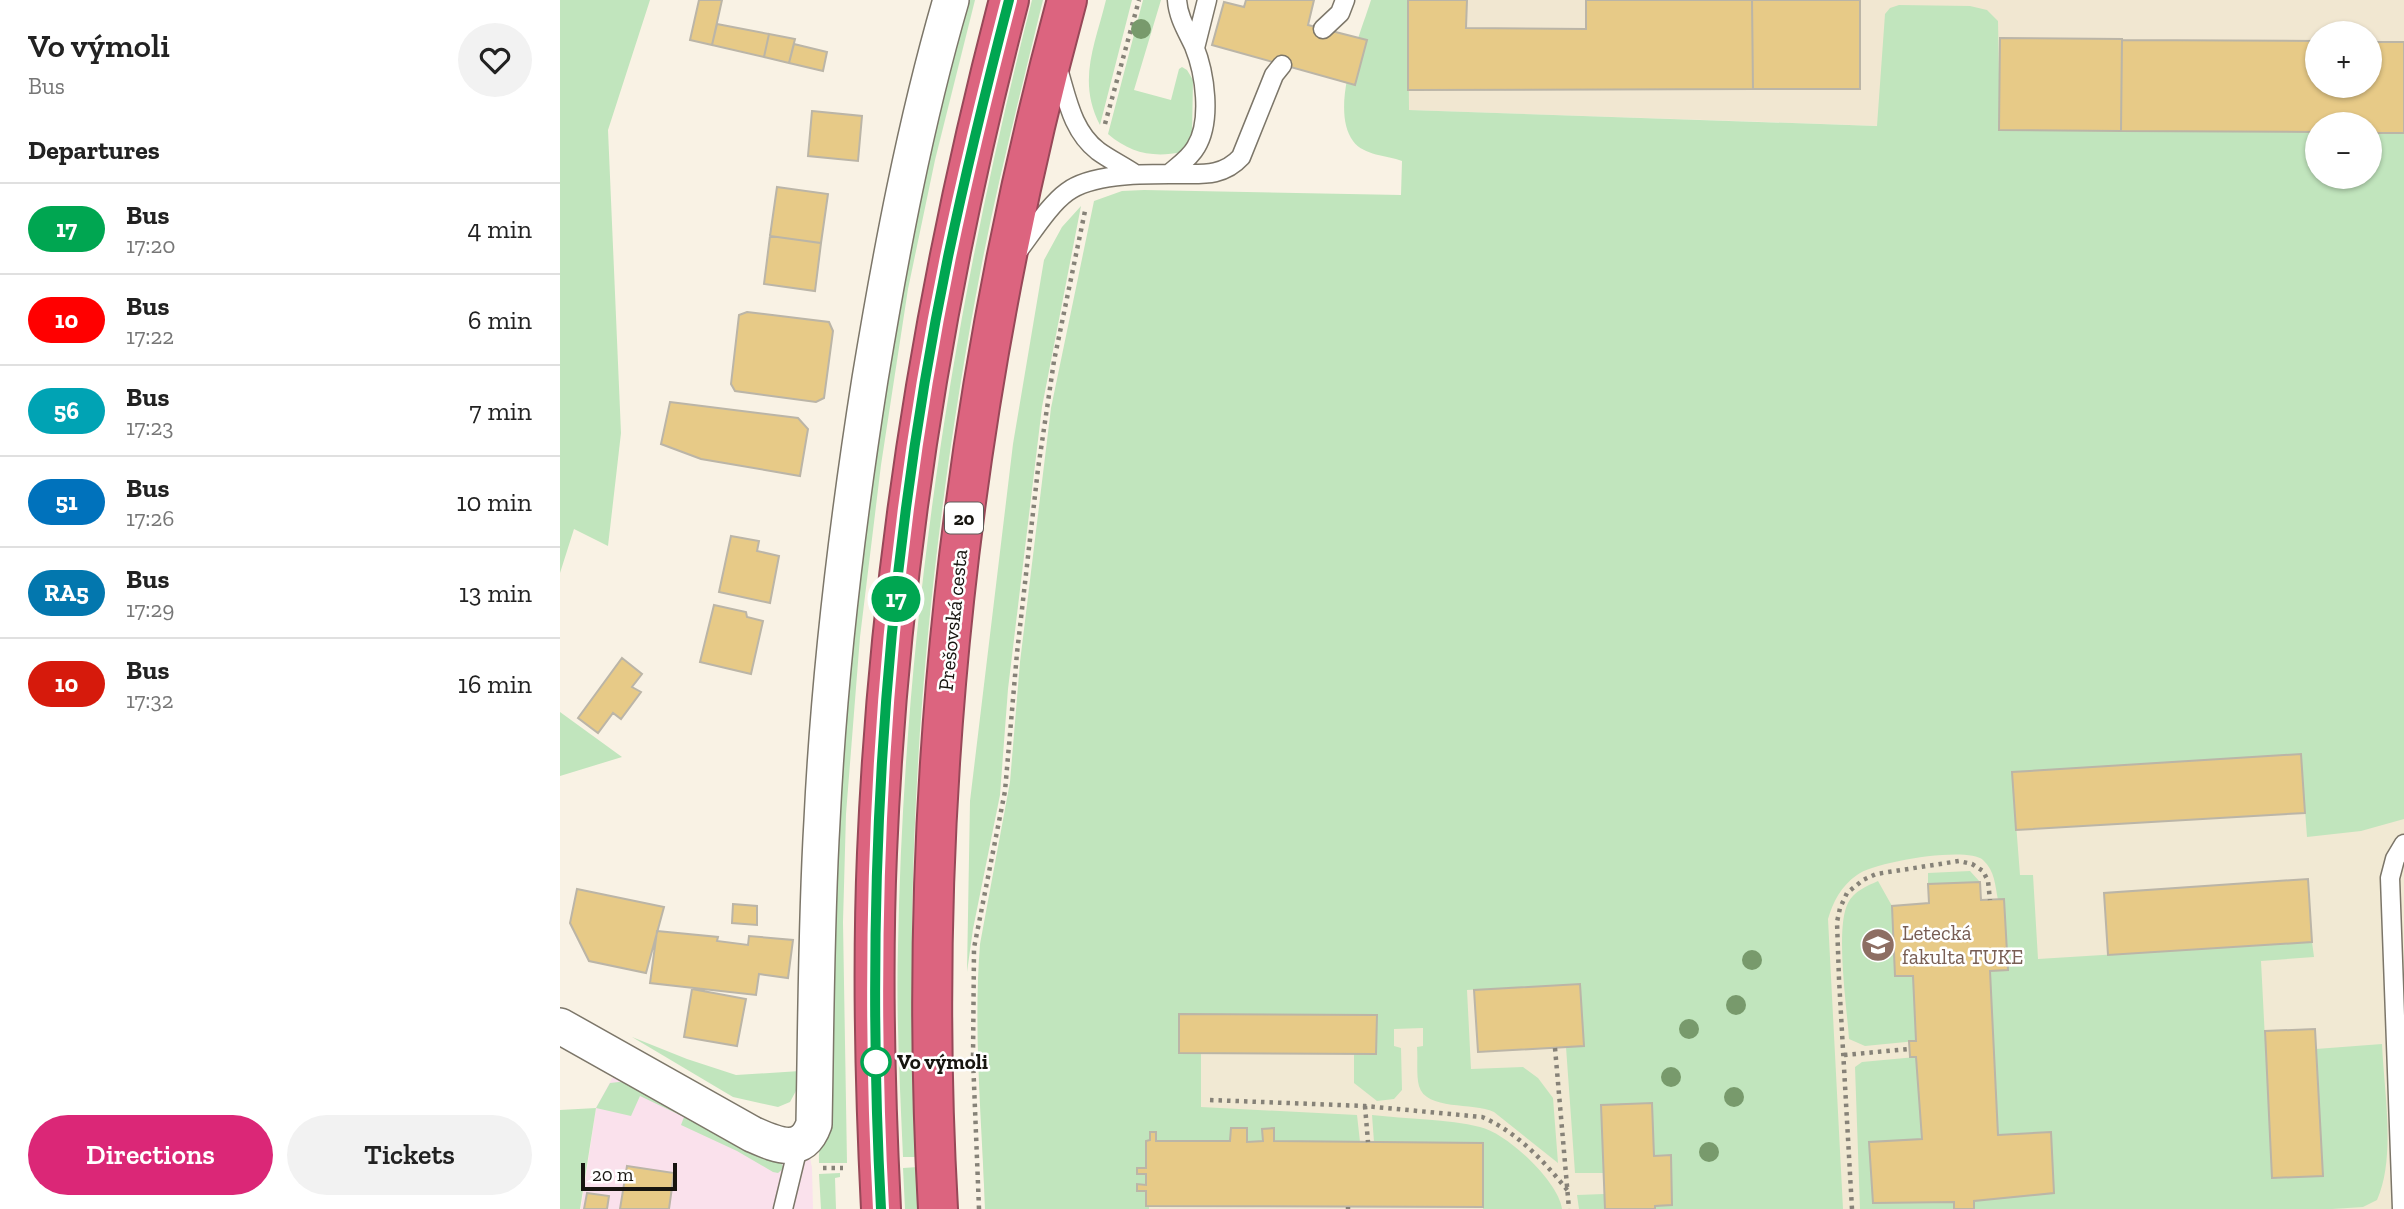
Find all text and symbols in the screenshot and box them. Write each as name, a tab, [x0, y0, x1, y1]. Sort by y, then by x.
map controls	[2305, 21, 2382, 189]
button: +	[2305, 21, 2382, 98]
button: heart	[458, 23, 532, 97]
text: Vo výmoli	[28, 26, 170, 65]
text: Bus	[28, 72, 65, 100]
button: −	[2305, 112, 2382, 189]
text: Departures	[28, 134, 160, 166]
text: Bus	[126, 199, 169, 231]
text: 4 min	[467, 213, 532, 245]
text: 17	[56, 214, 77, 243]
text: 17:20	[126, 231, 176, 259]
text: Bus	[126, 290, 169, 322]
text: 6 min	[468, 304, 532, 336]
text: 10	[55, 305, 78, 334]
text: 17:22	[126, 322, 174, 350]
text: Bus	[126, 381, 169, 413]
text: 7 min	[469, 395, 532, 427]
text: 56	[54, 396, 79, 425]
text: 17:23	[126, 413, 174, 441]
text: Bus	[126, 472, 169, 504]
text: 10 min	[456, 486, 532, 518]
text: 51	[55, 487, 78, 516]
road number: 20	[945, 503, 983, 534]
text: 17:26	[126, 504, 175, 532]
street label: Prešovská cesta	[933, 548, 972, 692]
text: Bus	[126, 563, 169, 595]
line badge: 17	[864, 576, 928, 622]
text: 13 min	[459, 577, 532, 609]
text: RA5	[44, 578, 89, 607]
text: 17	[885, 584, 907, 613]
text: 17:29	[126, 595, 175, 623]
text: Bus	[126, 654, 169, 686]
text: 16 min	[458, 668, 532, 700]
text: 10	[55, 669, 78, 698]
text: 17:32	[126, 686, 174, 714]
place label: Letecká fakulta TUKE	[1902, 920, 2023, 969]
school or university icon: Letecká fakulta TUKE	[1859, 926, 1897, 964]
marker: Vo výmoli	[861, 1047, 891, 1077]
place label: Vo výmoli	[897, 1049, 988, 1074]
button: Directions	[28, 1115, 273, 1195]
button: Tickets	[287, 1115, 532, 1195]
scale bar	[581, 1160, 677, 1192]
text: 20 m	[592, 1163, 633, 1186]

